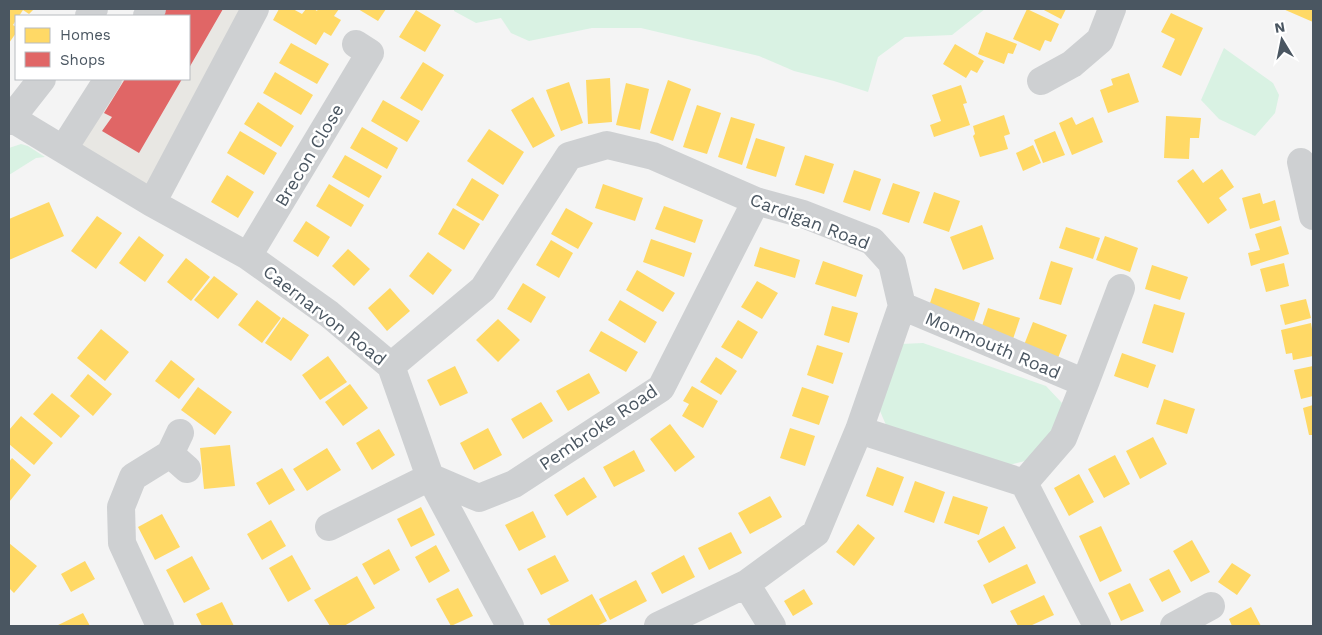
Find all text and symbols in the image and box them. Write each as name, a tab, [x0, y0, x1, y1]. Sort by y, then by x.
legend	[15, 15, 190, 80]
north arrow	[1257, 15, 1307, 65]
text: N	[1273, 18, 1286, 36]
text: Homes	[60, 26, 111, 44]
text: Shops	[60, 51, 105, 69]
street label: Brecon Close	[270, 100, 348, 210]
street label: Cardigan Road	[747, 189, 873, 253]
street label: Caernarvon Road	[259, 260, 391, 370]
street label: Monmouth Road	[922, 307, 1064, 383]
street label: Pembroke Road	[535, 380, 661, 474]

